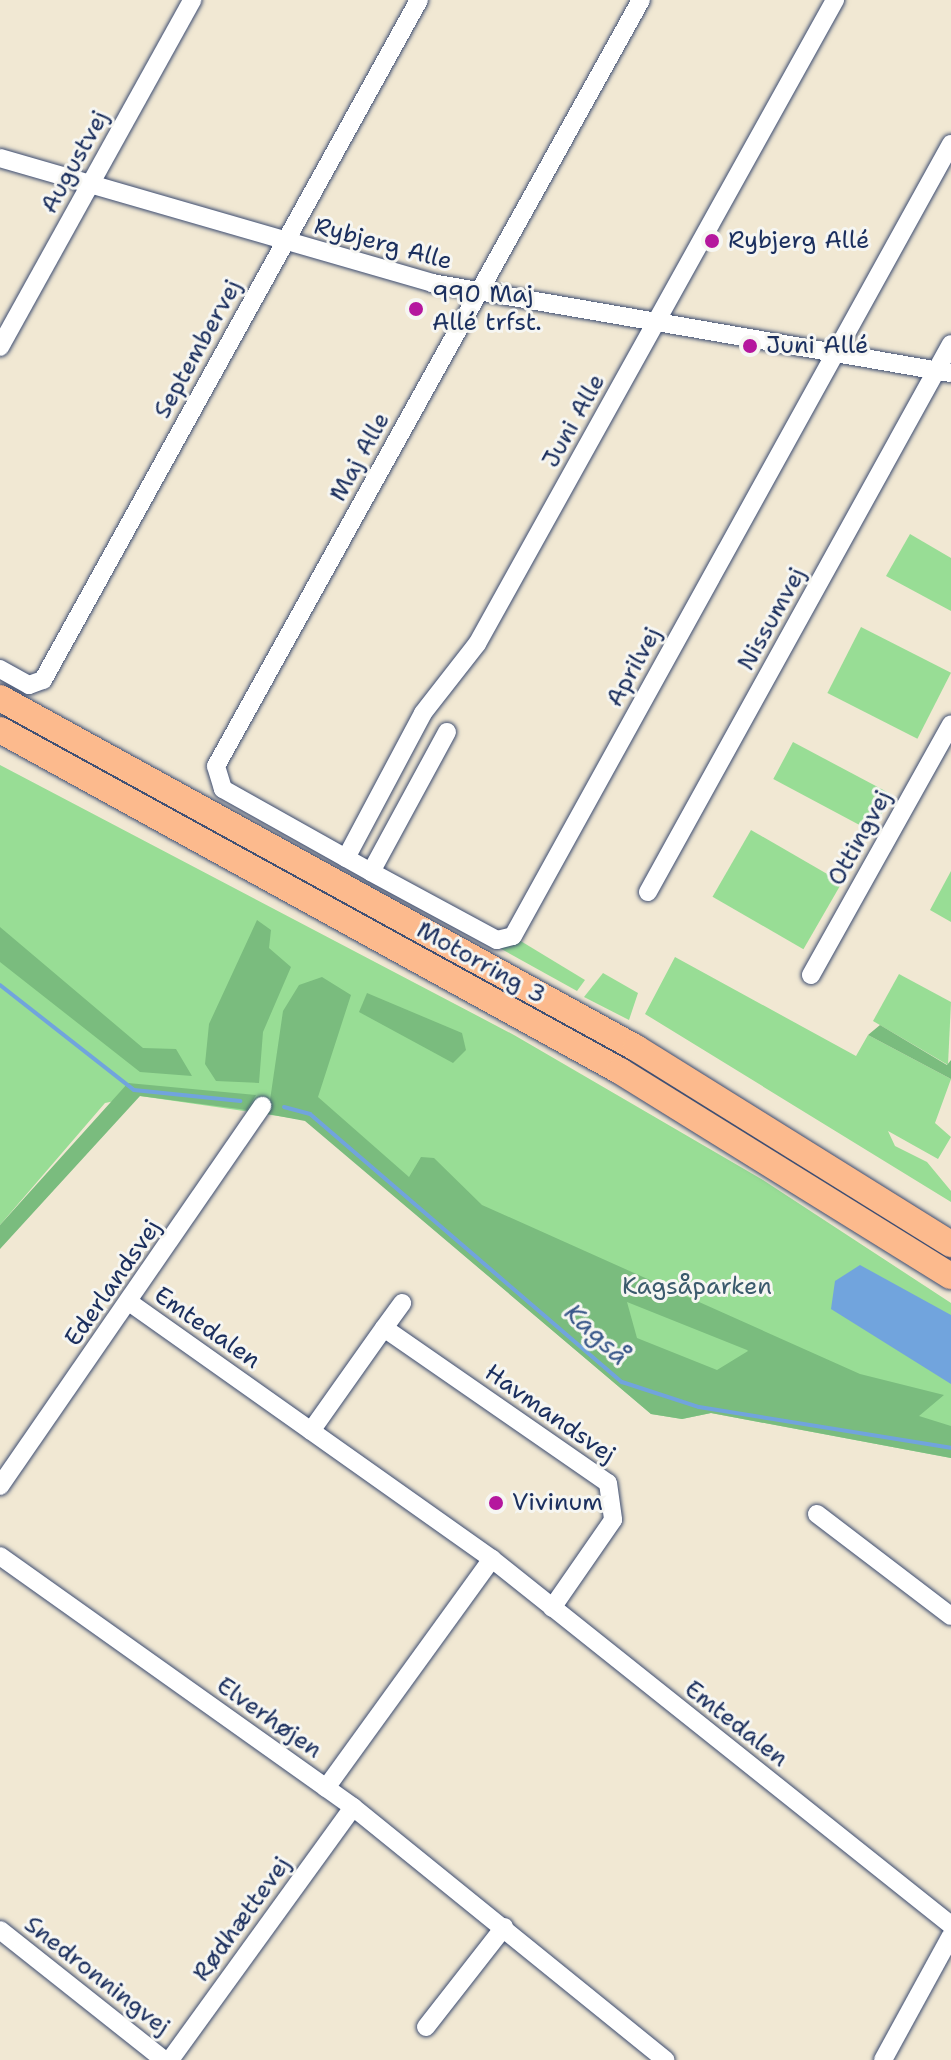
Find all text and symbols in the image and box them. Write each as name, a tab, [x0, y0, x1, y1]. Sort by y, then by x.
street label: Augustvej	[35, 106, 115, 218]
street label: Rybjerg Alle	[311, 212, 455, 276]
place label: Rybjerg Allé	[728, 227, 870, 255]
marker: Rybjerg Allé	[703, 232, 721, 250]
street label: Septembervej	[148, 275, 248, 423]
place label: 990 Maj Allé trfst.	[432, 281, 542, 337]
marker: 990 Maj Allé trfst.	[407, 300, 425, 318]
place label: Juni Allé	[766, 332, 869, 360]
marker: Juni Allé	[741, 337, 759, 355]
street label: Juni Alle	[537, 369, 611, 473]
street label: Maj Alle	[324, 407, 396, 507]
street label: Nissumvej	[732, 562, 812, 676]
street label: Aprilvej	[600, 622, 668, 712]
street label: Ottingvej	[822, 785, 898, 891]
street label: Motorring 3	[411, 916, 551, 1010]
street label: Ederlandsvej	[59, 1214, 167, 1352]
park label: Kagsåparken	[622, 1273, 772, 1301]
street label: Emtedalen	[148, 1281, 266, 1375]
water label: Kagså	[558, 1296, 636, 1372]
street label: Havmandsvej	[479, 1358, 621, 1470]
place label: Vivinum	[512, 1489, 603, 1517]
marker: Vivinum	[487, 1494, 505, 1512]
street label: Elverhøjen	[211, 1671, 327, 1765]
street label: Emtedalen	[679, 1675, 793, 1773]
street label: Rødhættevej	[187, 1851, 297, 1987]
street label: Snedronningvej	[18, 1910, 176, 2042]

